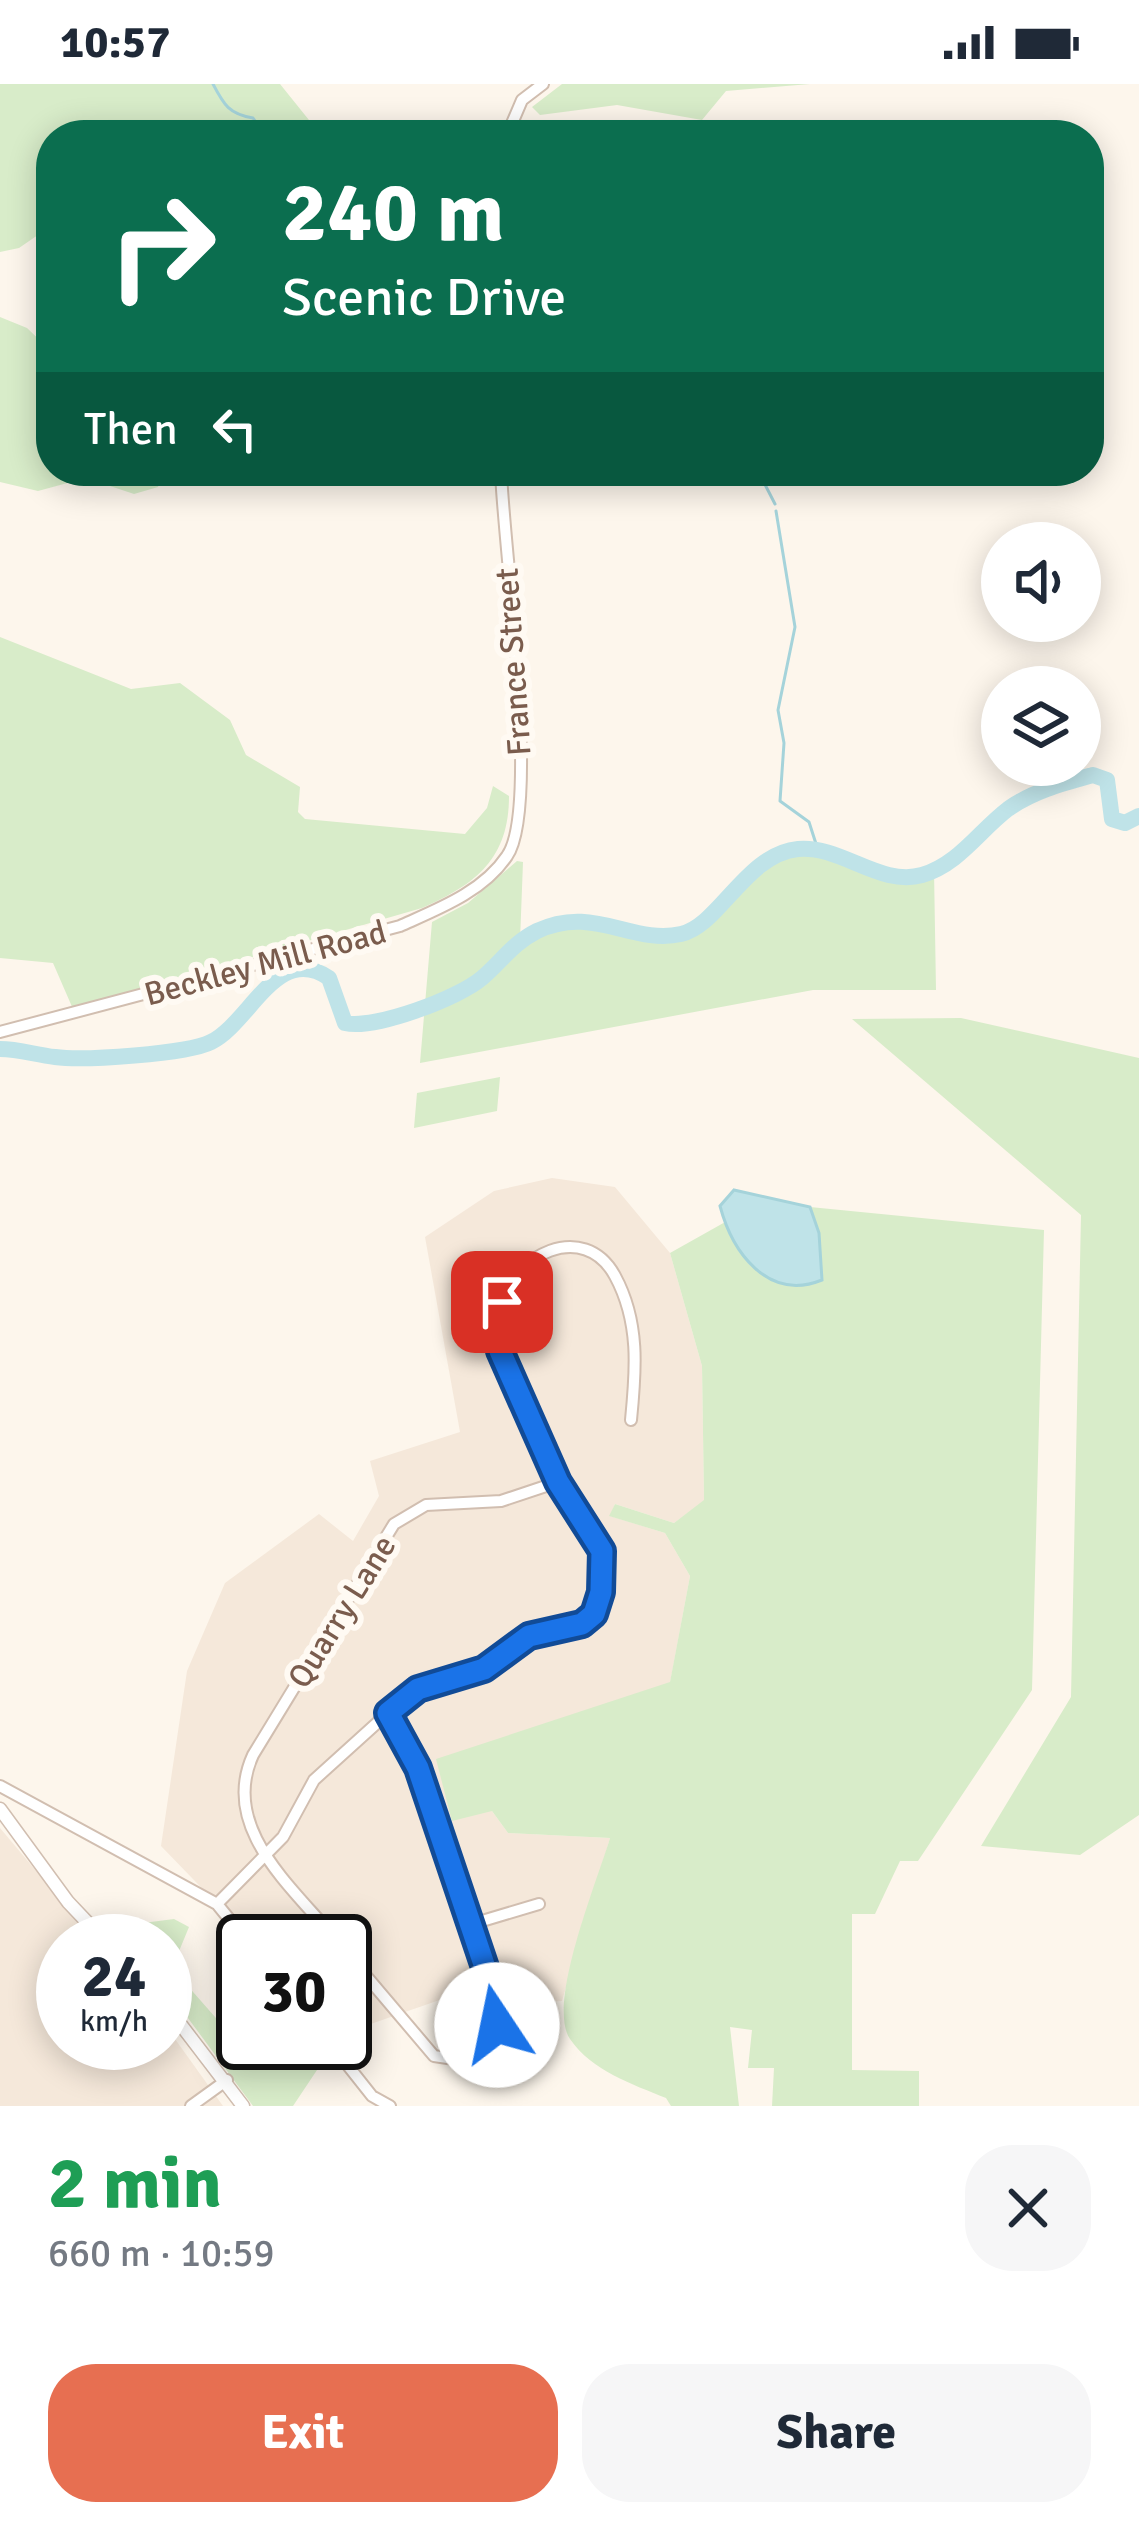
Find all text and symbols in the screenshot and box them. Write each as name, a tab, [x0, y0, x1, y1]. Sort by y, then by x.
text: 10:57	[60, 15, 170, 70]
text: 240 m	[282, 161, 504, 265]
icon: right	[84, 168, 240, 324]
text: Scenic Drive	[282, 264, 566, 331]
icon: left	[202, 396, 268, 462]
text: Then	[84, 402, 178, 457]
map controls	[981, 522, 1101, 786]
button: sound	[981, 522, 1101, 642]
street label: France Street	[486, 567, 541, 757]
button: layers	[981, 666, 1101, 786]
street label: Beckley Mill Road	[140, 911, 391, 1015]
pin	[451, 1251, 553, 1353]
icon: arrive	[469, 1269, 535, 1335]
street label: Quarry Lane	[279, 1528, 405, 1696]
speed limit sign: 30	[216, 1914, 372, 2070]
text: 24	[82, 1940, 146, 2014]
position arrow	[434, 1962, 560, 2088]
text: km/h	[80, 2003, 148, 2040]
text: 2 min	[48, 2139, 222, 2228]
button: close	[965, 2145, 1091, 2271]
text: 660 m · 10:59	[48, 2229, 275, 2277]
button: Exit	[48, 2364, 558, 2502]
button: Share	[582, 2364, 1091, 2502]

